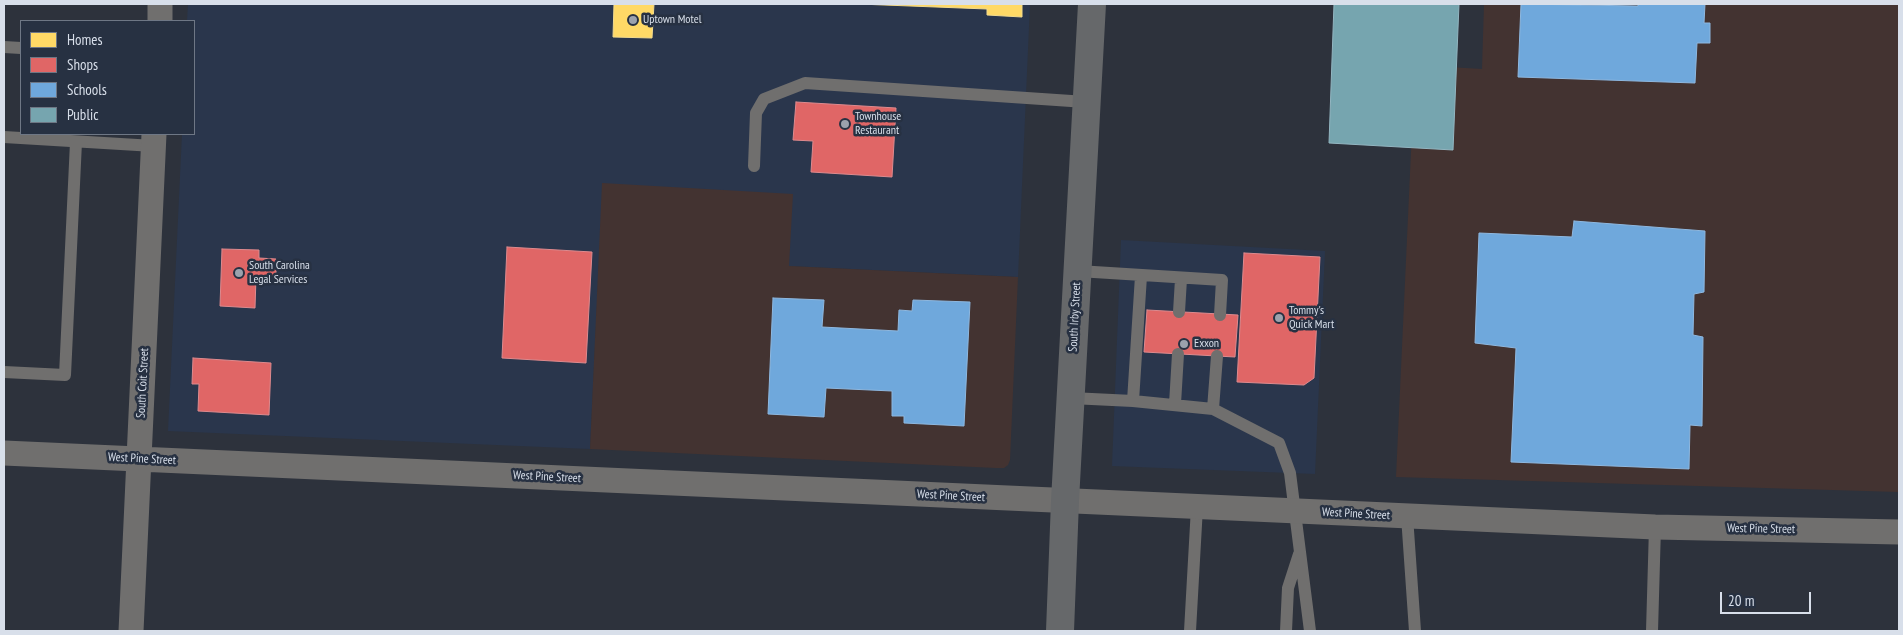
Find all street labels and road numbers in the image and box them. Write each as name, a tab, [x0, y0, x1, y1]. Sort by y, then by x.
street label: South Irby Street	[1066, 282, 1084, 352]
street label: South Coit Street	[134, 348, 152, 418]
street label: West Pine Street	[108, 450, 176, 468]
street label: West Pine Street	[513, 468, 581, 486]
street label: West Pine Street	[917, 487, 985, 505]
street label: West Pine Street	[1322, 505, 1390, 523]
street label: West Pine Street	[1727, 521, 1795, 537]

